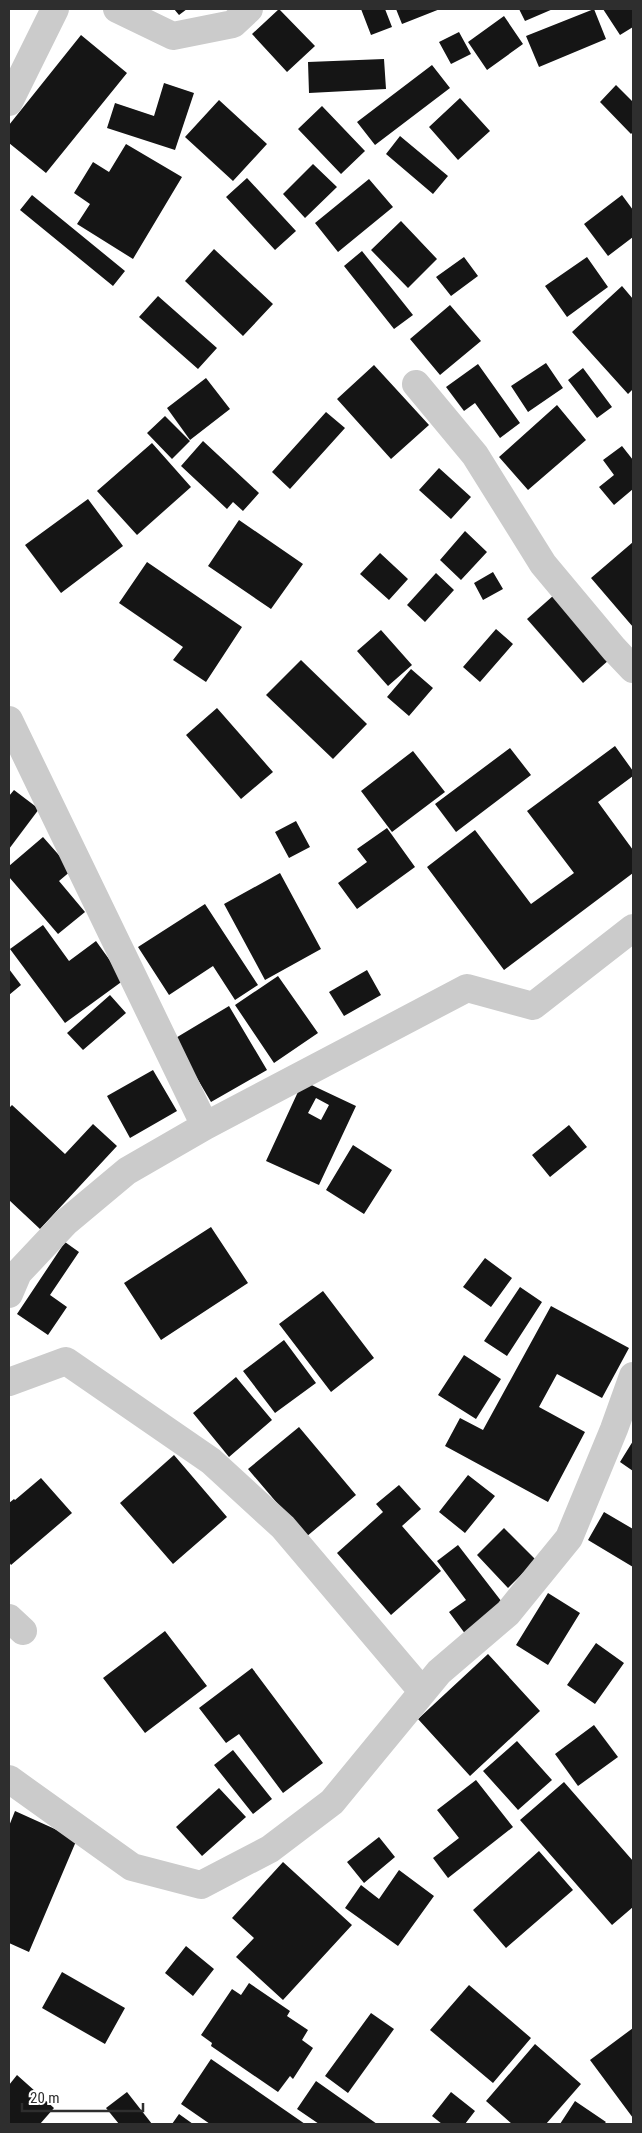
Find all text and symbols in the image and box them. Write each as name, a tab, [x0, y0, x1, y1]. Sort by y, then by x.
scale bar	[22, 2080, 144, 2112]
text: 20 m	[30, 2089, 60, 2107]

